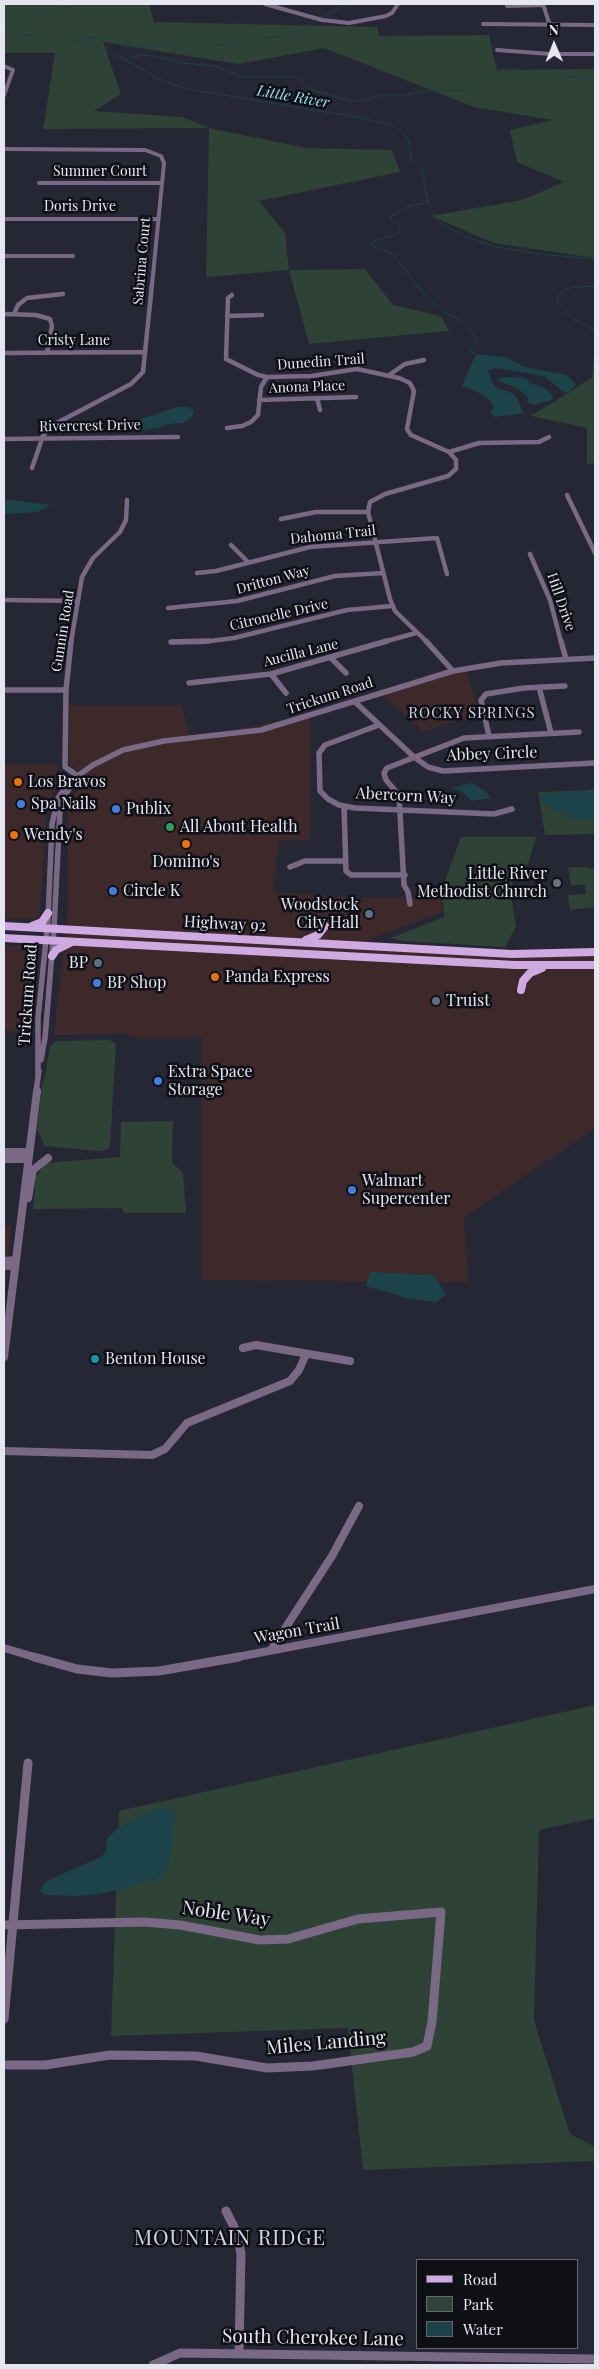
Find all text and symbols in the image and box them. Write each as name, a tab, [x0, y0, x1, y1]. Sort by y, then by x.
north arrow	[529, 20, 579, 70]
text: N	[549, 20, 559, 39]
water label: Little River	[255, 82, 331, 112]
street label: Summer Court	[53, 164, 147, 180]
street label: Doris Drive	[44, 199, 116, 215]
street label: Sabrina Court	[130, 216, 154, 306]
street label: Cristy Lane	[38, 333, 110, 349]
street label: Dunedin Trail	[277, 351, 365, 373]
street label: Anona Place	[268, 377, 346, 397]
street label: Rivercrest Drive	[39, 417, 141, 435]
street label: Dahoma Trail	[289, 522, 377, 548]
street label: Dritton Way	[234, 562, 312, 598]
street label: Hill Drive	[543, 571, 579, 633]
street label: Gunnin Road	[48, 589, 78, 673]
street label: Citronelle Drive	[228, 596, 330, 634]
street label: Aucilla Lane	[262, 636, 340, 670]
street label: Trickum Road	[285, 674, 375, 718]
district label: ROCKY SPRINGS	[407, 704, 537, 722]
street label: Abbey Circle	[446, 743, 538, 765]
place label: Los Bravos	[28, 772, 106, 792]
marker: Los Bravos	[12, 776, 24, 788]
street label: Abercorn Way	[355, 784, 457, 808]
place label: Spa Nails	[31, 794, 96, 814]
marker: Spa Nails	[15, 798, 27, 810]
place label: Publix	[126, 799, 171, 819]
marker: Publix	[110, 803, 122, 815]
place label: All About Health	[180, 817, 298, 837]
marker: All About Health	[164, 821, 176, 833]
place label: Wendy's	[24, 825, 83, 845]
marker: Wendy's	[8, 829, 20, 841]
marker: Domino's	[180, 838, 192, 850]
place label: Domino's	[152, 852, 220, 872]
place label: Little River Methodist Church	[417, 864, 547, 902]
marker: Little River Methodist Church	[551, 877, 563, 889]
place label: Circle K	[123, 881, 180, 901]
marker: Circle K	[107, 885, 119, 897]
place label: Woodstock City Hall	[281, 895, 359, 933]
marker: Woodstock City Hall	[363, 908, 375, 920]
street label: Highway 92	[183, 912, 267, 936]
street label: Trickum Road	[15, 943, 41, 1047]
place label: BP	[69, 953, 88, 973]
marker: BP	[92, 957, 104, 969]
place label: Panda Express	[225, 967, 330, 987]
marker: Panda Express	[209, 971, 221, 983]
place label: BP Shop	[107, 973, 166, 993]
marker: BP Shop	[91, 977, 103, 989]
place label: Truist	[446, 991, 490, 1011]
marker: Truist	[430, 995, 442, 1007]
place label: Extra Space Storage	[168, 1062, 253, 1100]
marker: Extra Space Storage	[152, 1075, 164, 1087]
place label: Walmart Supercenter	[362, 1171, 450, 1209]
marker: Walmart Supercenter	[346, 1184, 358, 1196]
place label: Benton House	[105, 1349, 206, 1369]
marker: Benton House	[89, 1353, 101, 1365]
street label: Wagon Trail	[253, 1614, 341, 1648]
street label: Noble Way	[180, 1897, 272, 1931]
street label: Miles Landing	[265, 2026, 387, 2060]
district label: MOUNTAIN RIDGE	[132, 2225, 328, 2251]
legend	[416, 2259, 579, 2349]
text: Road	[463, 2269, 497, 2289]
text: Park	[463, 2294, 494, 2314]
text: Water	[463, 2319, 503, 2339]
street label: South Cherokee Lane	[222, 2325, 404, 2351]

